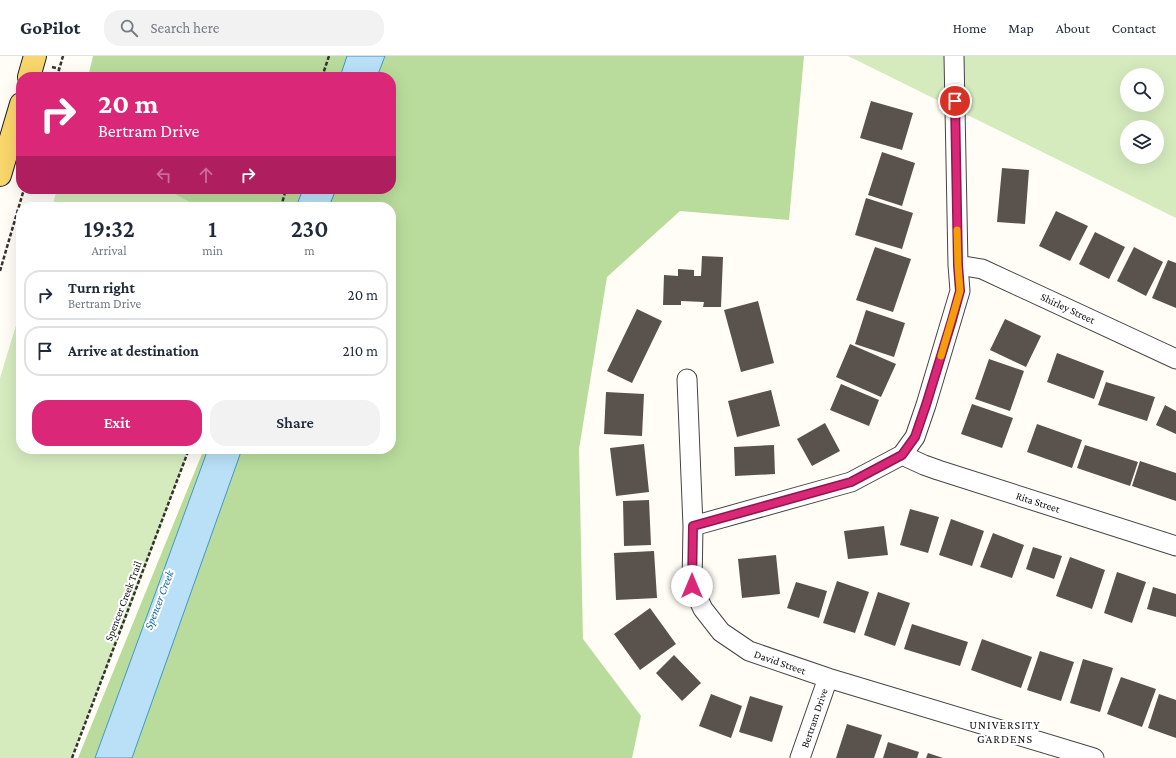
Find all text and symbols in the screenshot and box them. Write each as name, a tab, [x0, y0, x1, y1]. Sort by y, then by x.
search box	[104, 10, 384, 46]
text: GoPilot	[20, 17, 80, 38]
icon: search	[118, 17, 140, 39]
text: Search here	[150, 20, 219, 36]
text: Home	[953, 20, 986, 36]
text: Map	[1008, 20, 1034, 36]
text: About	[1056, 20, 1090, 36]
text: Contact	[1112, 20, 1156, 36]
map controls	[1120, 68, 1164, 164]
button: search	[1120, 68, 1164, 112]
pin	[938, 84, 972, 118]
icon: right	[32, 88, 84, 140]
text: 20 m	[98, 88, 158, 119]
icon: arrive	[944, 90, 966, 112]
button: layers	[1120, 120, 1164, 164]
text: Bertram Drive	[98, 121, 199, 141]
icon: left	[153, 164, 175, 186]
icon: ahead	[195, 164, 217, 186]
icon: right	[237, 164, 259, 186]
text: 19:32	[84, 215, 135, 242]
text: 1	[208, 215, 217, 242]
text: 230	[291, 215, 328, 242]
text: Arrival	[91, 243, 127, 258]
text: min	[202, 243, 223, 258]
text: m	[304, 243, 315, 258]
text: Turn right	[68, 280, 135, 296]
icon: right	[34, 284, 56, 306]
text: 20 m	[348, 287, 378, 303]
street label: Shirley Street	[1039, 290, 1097, 327]
text: Bertram Drive	[68, 296, 141, 311]
icon: arrive	[34, 340, 56, 362]
text: Arrive at destination	[68, 343, 199, 359]
text: 210 m	[343, 343, 378, 359]
button: Exit	[32, 400, 202, 446]
button: Share	[210, 400, 380, 446]
street label: Rita Street	[1015, 489, 1062, 515]
street label: Spencer Creek Trail	[102, 559, 145, 643]
position arrow	[671, 565, 713, 607]
water label: Spencer Creek	[141, 568, 177, 632]
street label: David Street	[753, 648, 808, 677]
street label: Bertram Drive	[798, 687, 830, 749]
district label: UNIVERSITY GARDENS	[969, 718, 1041, 746]

